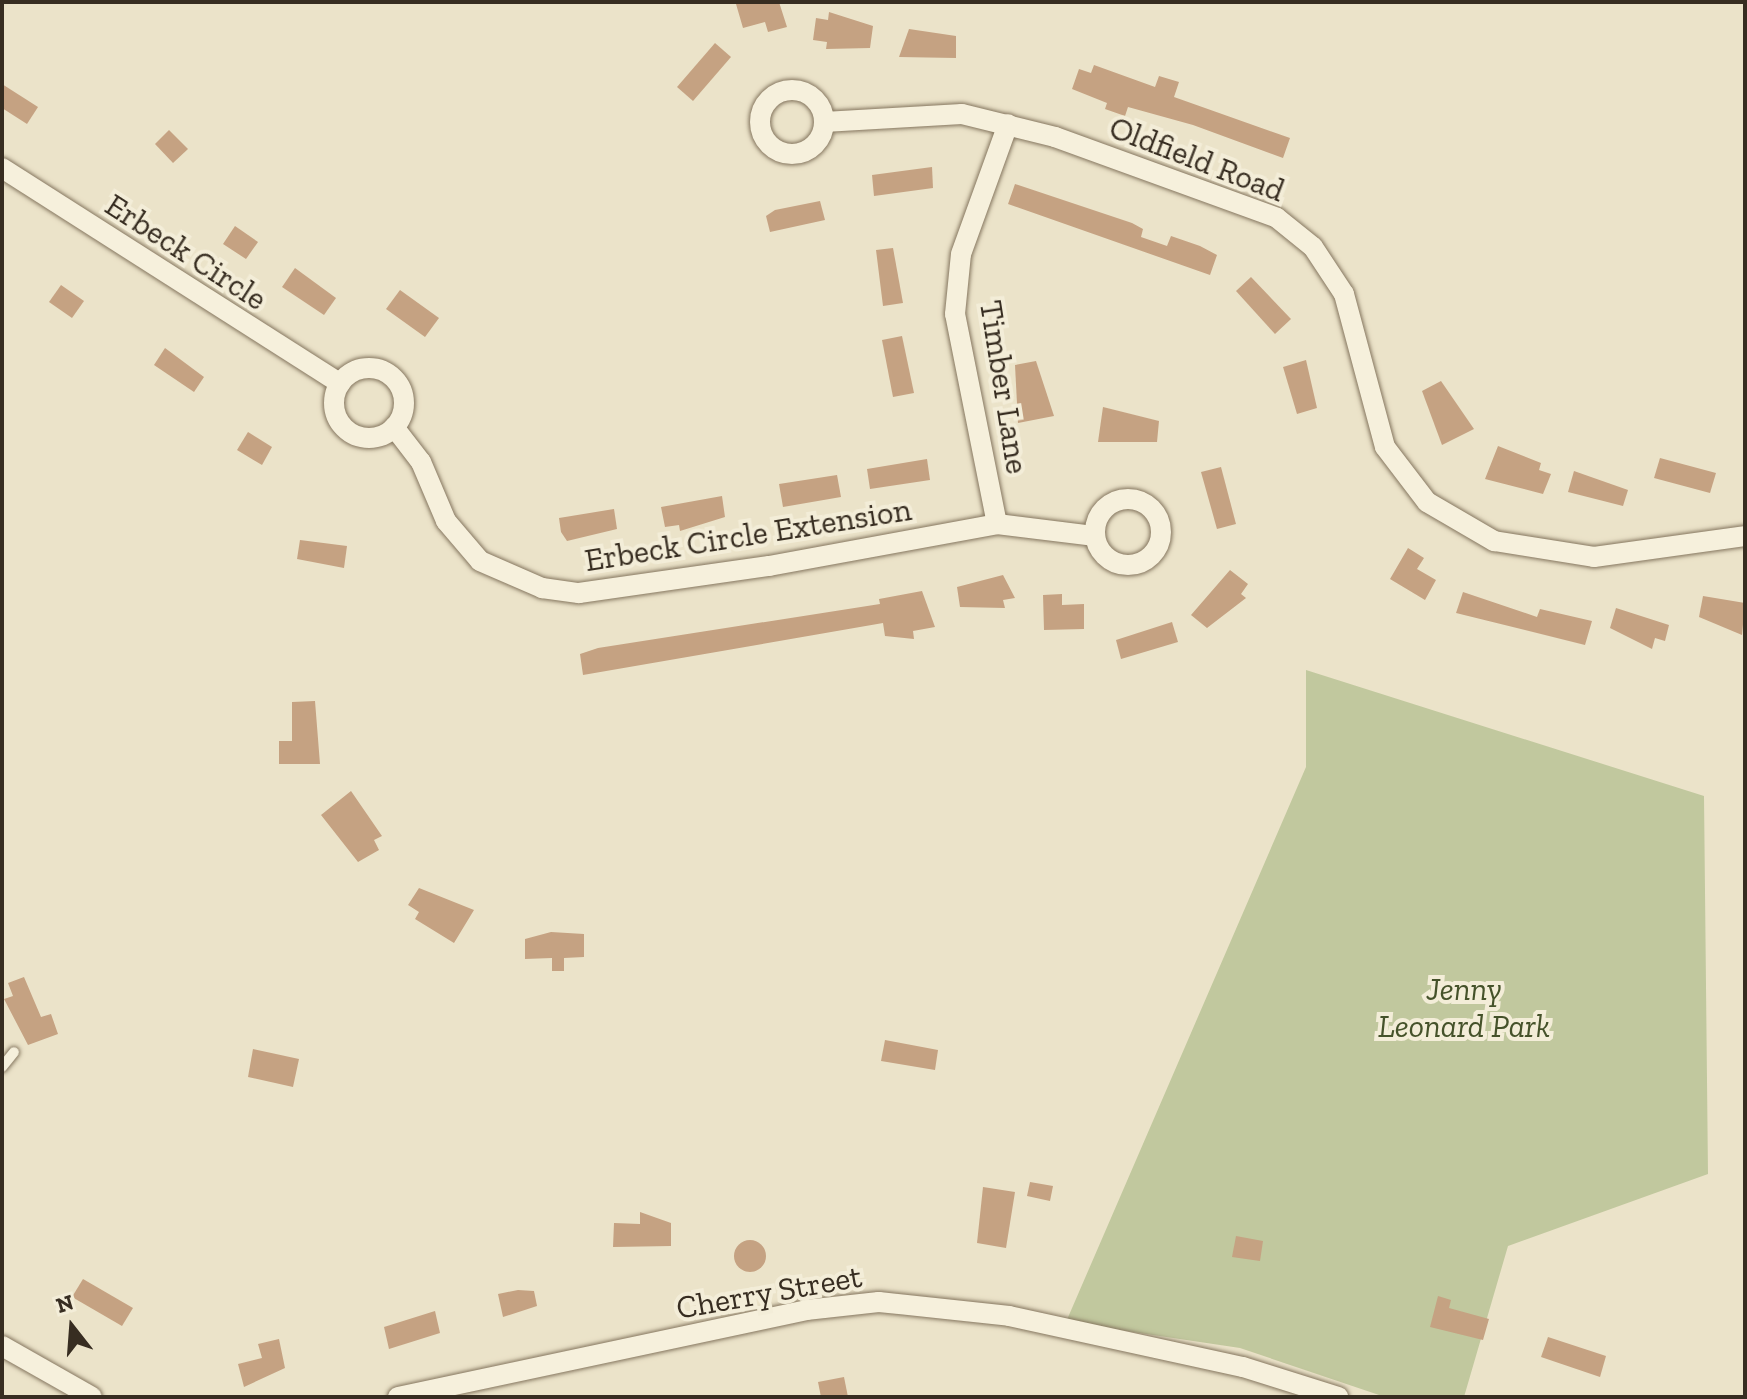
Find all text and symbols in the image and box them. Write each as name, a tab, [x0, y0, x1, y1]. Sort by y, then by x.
street label: Oldfield Road	[1104, 108, 1290, 210]
street label: Erbeck Circle	[98, 186, 274, 318]
street label: Timber Lane	[971, 297, 1037, 477]
street label: Erbeck Circle Extension	[582, 490, 914, 580]
park label: Jenny Leonard Park	[1378, 971, 1550, 1046]
street label: Cherry Street	[673, 1257, 865, 1327]
north arrow	[32, 1287, 112, 1367]
text: N	[53, 1288, 77, 1319]

